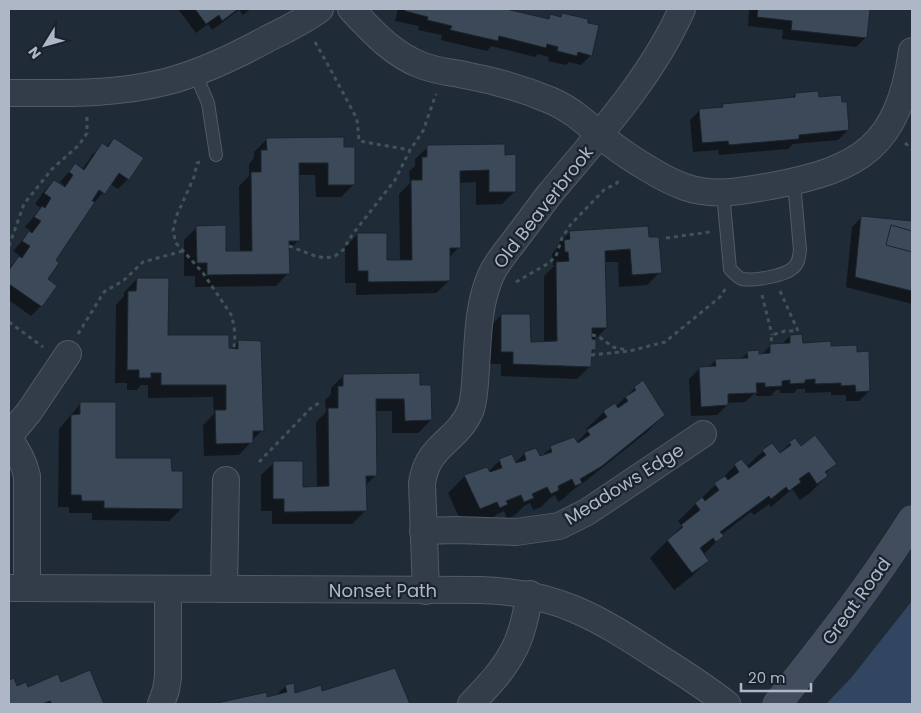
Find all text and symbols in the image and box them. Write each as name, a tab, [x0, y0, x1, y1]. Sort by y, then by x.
north arrow	[20, 20, 70, 70]
text: N	[23, 43, 46, 63]
street label: Old Beaverbrook	[487, 140, 599, 273]
street label: Meadows Edge	[560, 437, 688, 531]
street label: Great Road	[816, 552, 896, 650]
street label: Nonset Path	[329, 578, 437, 603]
scale bar	[741, 660, 811, 692]
text: 20 m	[748, 667, 786, 688]

